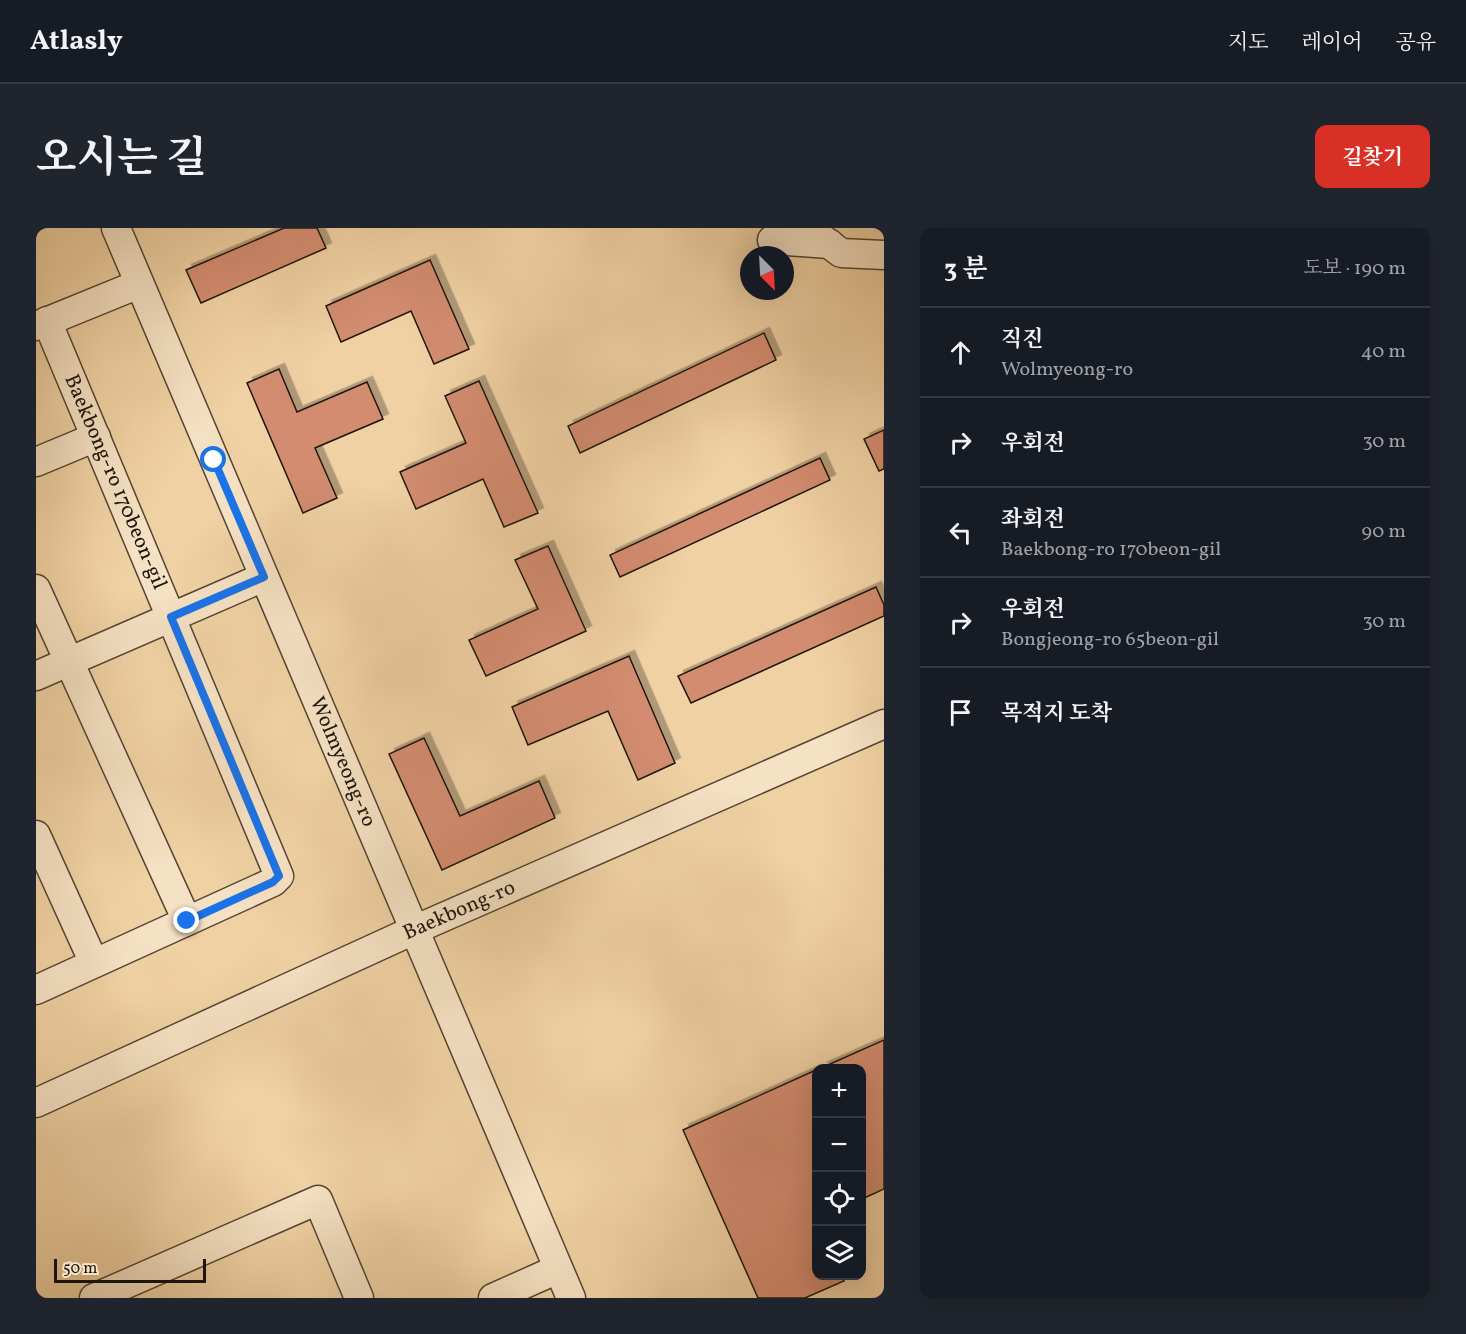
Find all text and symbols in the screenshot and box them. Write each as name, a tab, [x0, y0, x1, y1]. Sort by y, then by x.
text: Atlasly	[30, 22, 123, 61]
text: 지도	[1228, 29, 1269, 58]
text: 레이어	[1302, 29, 1362, 58]
text: 공유	[1395, 29, 1436, 58]
button: 길찾기	[1315, 125, 1430, 188]
text: 오시는 길	[36, 131, 207, 190]
north arrow	[740, 246, 794, 300]
text: 3 분	[944, 252, 988, 288]
text: 도보 · 190 m	[1303, 255, 1406, 283]
text: 직진	[1001, 325, 1044, 356]
icon: ahead	[944, 336, 977, 369]
text: 40 m	[1361, 338, 1406, 366]
text: Wolmyeong-ro	[1001, 356, 1133, 384]
street label: Baekbong-ro 170beon-gil	[56, 370, 174, 594]
icon: right	[944, 426, 977, 459]
text: 30 m	[1362, 428, 1406, 456]
text: 우회전	[1001, 429, 1065, 460]
route start	[200, 446, 226, 472]
text: 좌회전	[1001, 505, 1065, 536]
icon: left	[944, 516, 977, 549]
text: 90 m	[1362, 518, 1406, 546]
text: Baekbong-ro 170beon-gil	[1001, 536, 1221, 564]
text: 우회전	[1001, 595, 1065, 626]
icon: right	[944, 606, 977, 639]
text: 30 m	[1362, 608, 1406, 636]
text: Bongjeong-ro 65beon-gil	[1001, 626, 1219, 654]
street label: Wolmyeong-ro	[302, 692, 383, 831]
icon: arrive	[944, 696, 977, 729]
text: 목적지 도착	[1001, 699, 1112, 730]
street label: Baekbong-ro	[398, 873, 520, 948]
route end	[173, 907, 199, 933]
map controls	[812, 1064, 866, 1280]
button: +	[812, 1064, 866, 1118]
button: −	[812, 1118, 866, 1172]
button: locate	[812, 1172, 866, 1226]
button: layers	[812, 1226, 866, 1280]
scale bar	[54, 1256, 206, 1284]
text: 50 m	[63, 1258, 97, 1280]

